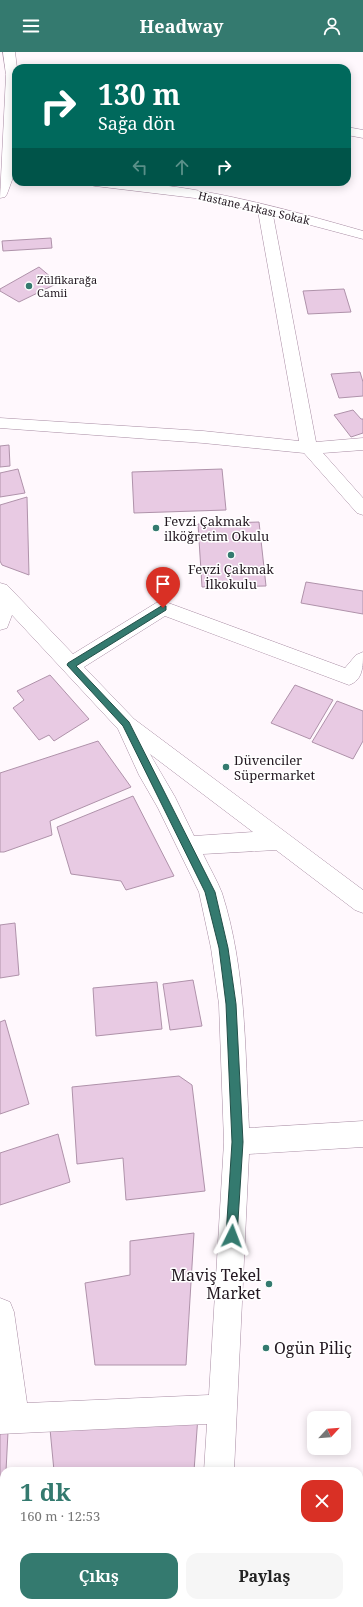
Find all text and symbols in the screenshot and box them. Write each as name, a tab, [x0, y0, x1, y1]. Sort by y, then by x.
text: Headway	[140, 14, 223, 38]
icon: menu	[20, 15, 42, 37]
icon: person	[321, 15, 343, 37]
text: 130 m	[98, 75, 180, 113]
icon: right	[32, 80, 84, 132]
text: Sağa dön	[98, 111, 175, 135]
icon: left	[129, 156, 151, 178]
icon: ahead	[171, 156, 193, 178]
icon: right	[213, 156, 235, 178]
street label: Hastane Arkası Sokak	[197, 187, 312, 228]
place label: Zülfikarağa Camii	[37, 272, 97, 300]
marker: Zülfikarağa Camii	[24, 281, 34, 291]
place label: Fevzi Çakmak ilköğretim Okulu	[164, 512, 269, 545]
marker: Fevzi Çakmak ilköğretim Okulu	[151, 523, 161, 533]
marker: Fevzi Çakmak İlkokulu	[226, 550, 236, 560]
place label: Fevzi Çakmak İlkokulu	[188, 560, 274, 593]
pin	[146, 567, 180, 608]
icon: arrive	[152, 573, 174, 595]
place label: Düvenciler Süpermarket	[234, 751, 315, 784]
marker: Düvenciler Süpermarket	[221, 762, 231, 772]
position arrow	[211, 1215, 253, 1257]
place label: Maviş Tekel Market	[171, 1264, 261, 1304]
marker: Maviş Tekel Market	[264, 1279, 274, 1289]
place label: Ogün Piliç	[274, 1337, 352, 1359]
marker: Ogün Piliç	[261, 1343, 271, 1353]
north arrow	[307, 1411, 351, 1455]
map controls	[307, 1411, 351, 1455]
text: 1 dk	[20, 1475, 71, 1508]
button: close	[301, 1480, 343, 1522]
text: 160 m · 12:53	[20, 1507, 100, 1525]
button: Çıkış	[20, 1553, 178, 1599]
button: Paylaş	[186, 1553, 343, 1599]

